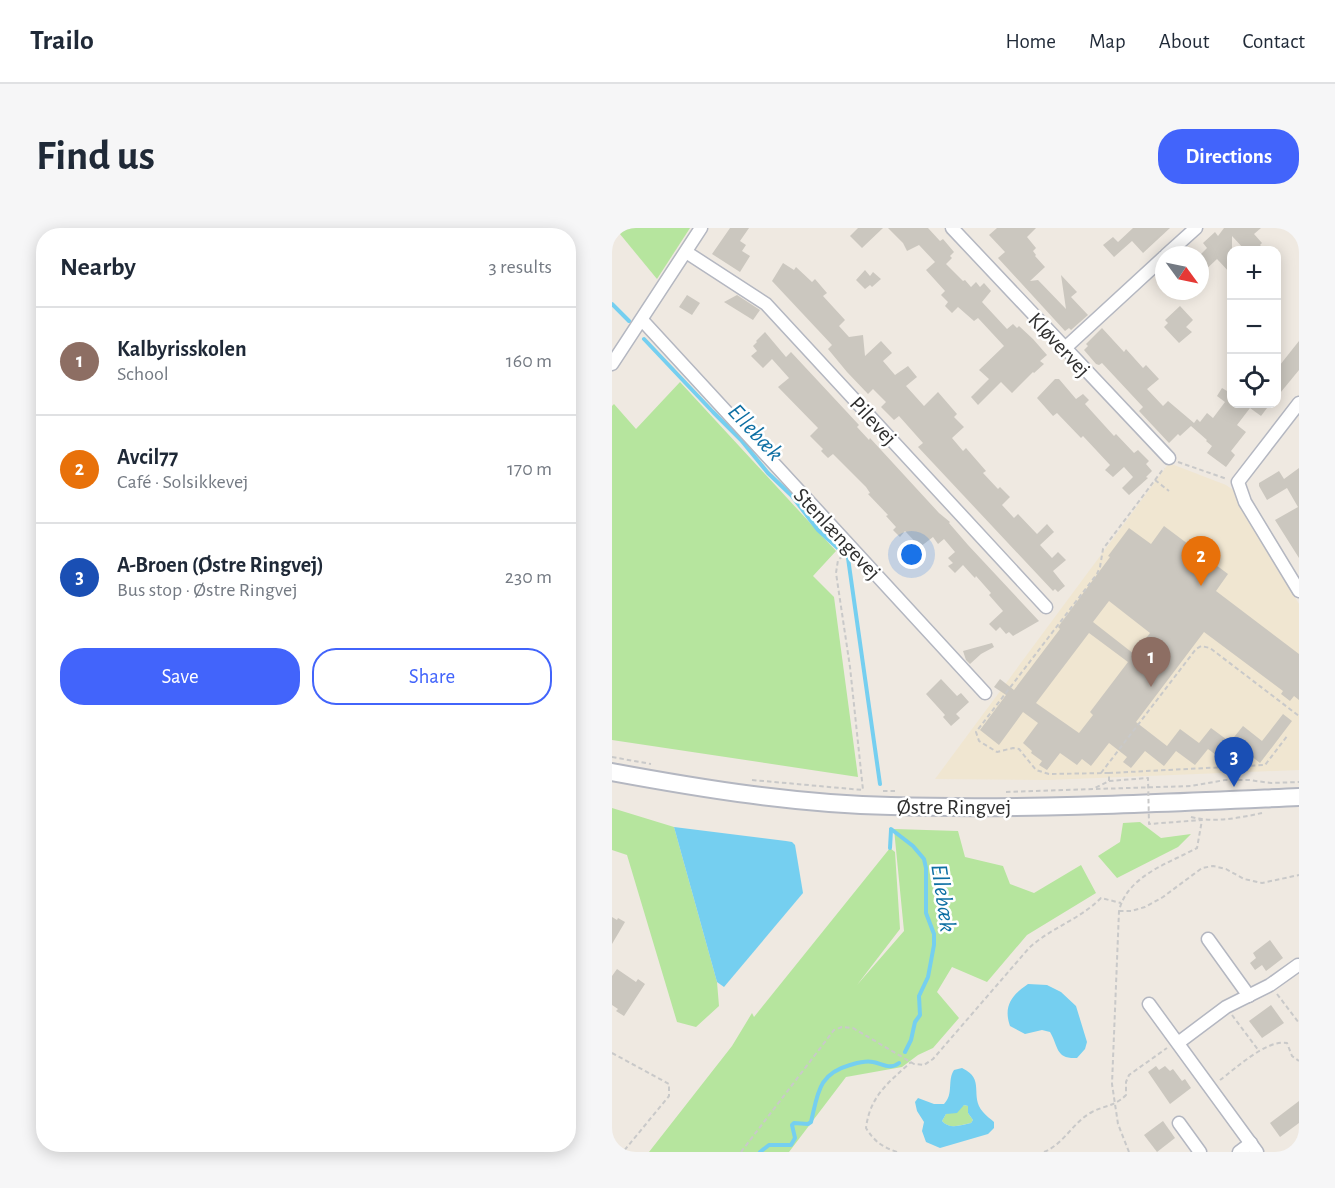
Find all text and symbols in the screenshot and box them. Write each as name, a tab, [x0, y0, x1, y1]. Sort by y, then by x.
text: Trailo	[30, 27, 94, 55]
text: Home	[1005, 31, 1056, 52]
text: Map	[1089, 31, 1126, 52]
text: About	[1159, 31, 1209, 52]
text: Contact	[1242, 31, 1305, 52]
button: Directions	[1158, 129, 1299, 184]
text: Find us	[36, 135, 155, 177]
north arrow	[1155, 246, 1209, 300]
map controls	[1227, 246, 1281, 408]
button: +	[1227, 246, 1281, 300]
text: Nearby	[60, 254, 136, 280]
text: 3 results	[488, 257, 552, 277]
button: −	[1227, 300, 1281, 354]
street label: Kløvervej	[1024, 308, 1094, 381]
text: Kalbyrisskolen	[117, 338, 247, 360]
text: 1	[76, 351, 83, 371]
text: 160 m	[506, 351, 552, 371]
button: locate	[1227, 354, 1281, 408]
text: School	[117, 364, 169, 384]
street label: Pilevej	[846, 392, 901, 449]
water label: Ellebæk	[723, 400, 787, 466]
text: Avcil77	[117, 446, 178, 468]
text: 2	[75, 459, 84, 479]
text: 170 m	[507, 459, 552, 479]
text: Café · Solsikkevej	[117, 472, 248, 492]
street label: Stenlængevej	[790, 484, 885, 584]
pin: 2	[1182, 536, 1220, 586]
your location	[897, 540, 926, 569]
text: A-Broen (Østre Ringvej)	[117, 554, 324, 576]
text: 3	[75, 567, 84, 587]
text: 230 m	[505, 567, 552, 587]
text: Bus stop · Østre Ringvej	[117, 580, 297, 600]
pin: 1	[1132, 638, 1170, 687]
button: Save	[60, 648, 300, 705]
button: Share	[312, 648, 552, 705]
pin: 3	[1214, 738, 1254, 787]
street label: Østre Ringvej	[897, 796, 1011, 818]
water label: Ellebæk	[926, 863, 960, 934]

